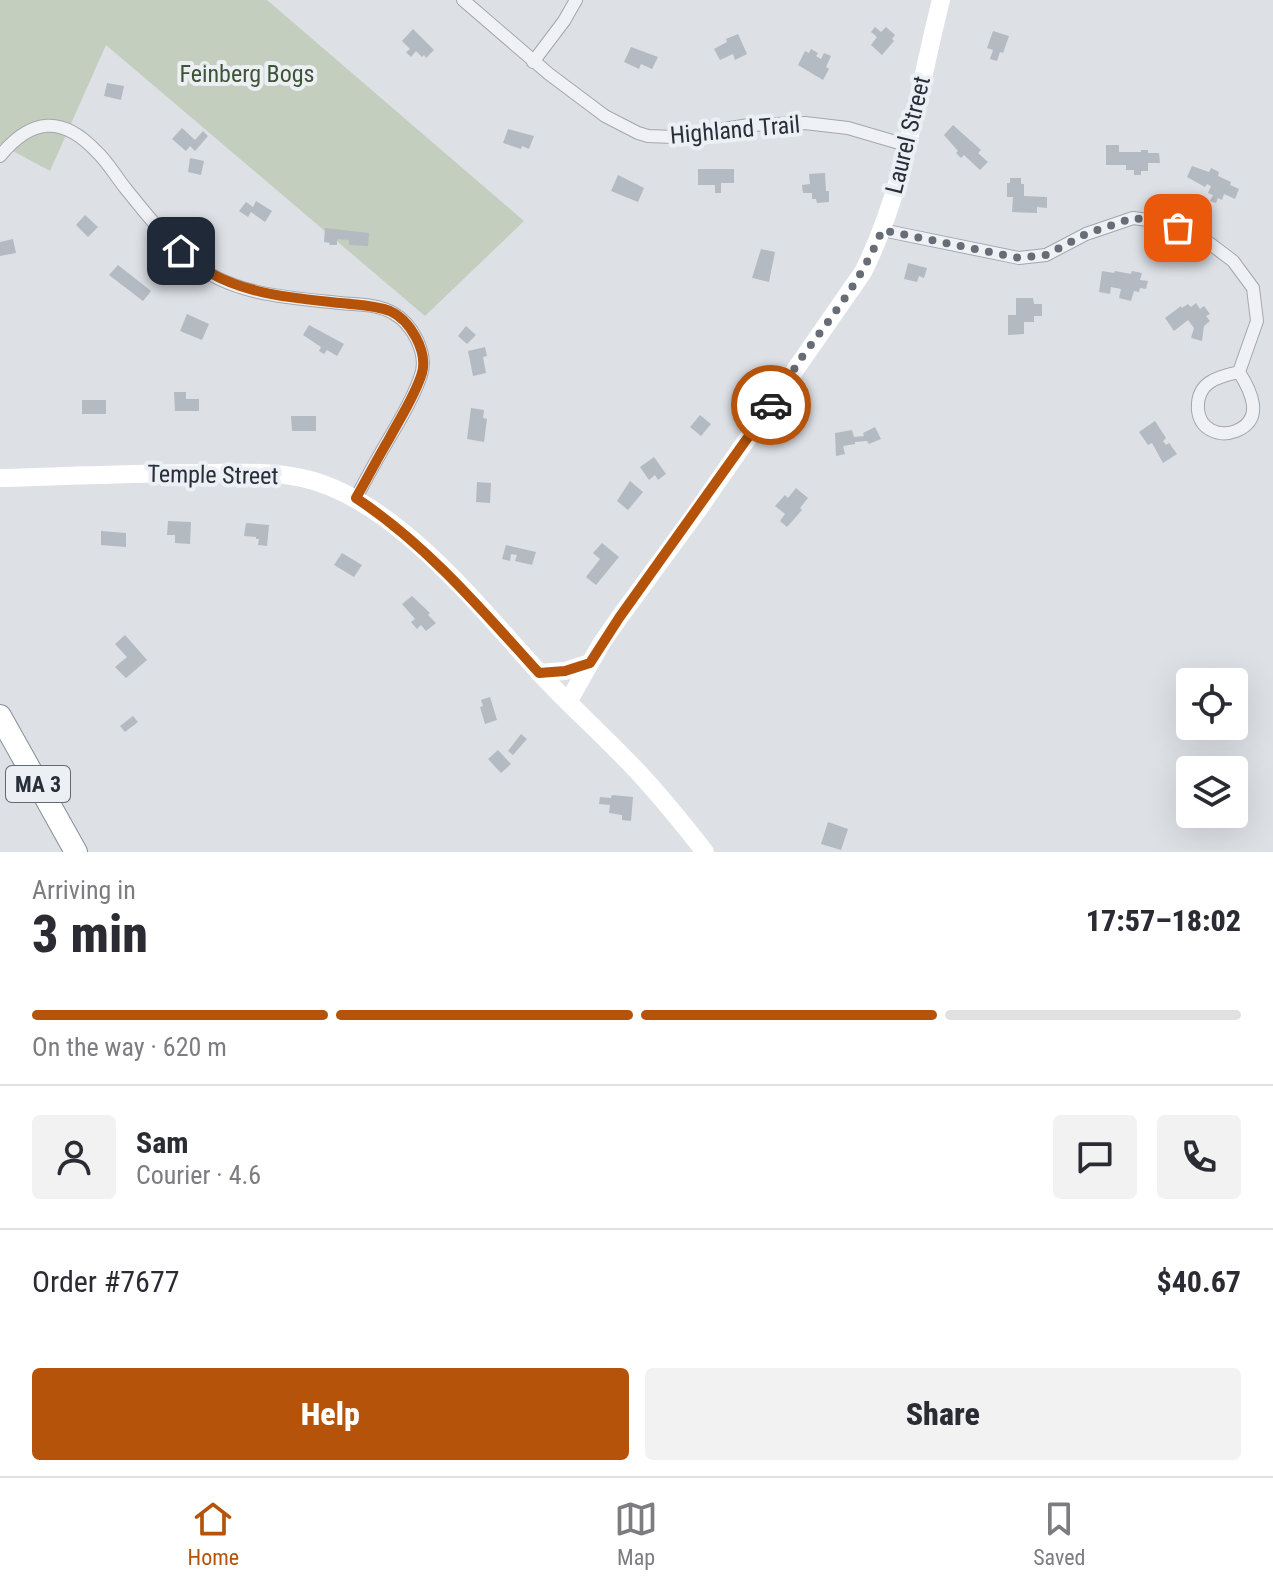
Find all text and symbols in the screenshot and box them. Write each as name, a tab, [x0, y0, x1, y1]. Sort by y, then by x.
park label: Feinberg Bogs	[179, 60, 315, 88]
street label: Laurel Street	[880, 73, 936, 197]
street label: Highland Trail	[669, 110, 801, 150]
pin	[1144, 194, 1212, 262]
icon: bag	[1156, 206, 1200, 250]
pin	[147, 217, 215, 285]
icon: home	[159, 229, 203, 273]
courier	[731, 365, 811, 445]
icon: car	[749, 383, 793, 427]
street label: Temple Street	[147, 460, 279, 490]
map controls	[1176, 668, 1248, 828]
button: locate	[1176, 668, 1248, 740]
button: layers	[1176, 756, 1248, 828]
road number: MA 3	[6, 766, 70, 802]
text: Arriving in	[32, 875, 136, 905]
text: 17:57–18:02	[1086, 903, 1241, 938]
text: 3 min	[32, 904, 148, 965]
text: On the way · 620 m	[32, 1032, 227, 1062]
button: person	[32, 1115, 116, 1199]
button: chat	[1053, 1115, 1137, 1199]
button: phone	[1157, 1115, 1241, 1199]
text: Sam	[136, 1125, 189, 1160]
text: Courier · 4.6	[136, 1160, 261, 1190]
text: Order #7677	[32, 1264, 180, 1299]
text: $40.67	[1156, 1264, 1241, 1299]
button: Help	[32, 1368, 629, 1460]
button: Share	[645, 1368, 1241, 1460]
tab: Home	[188, 1497, 239, 1570]
tab: Map	[614, 1497, 658, 1570]
tab: Saved	[1033, 1497, 1085, 1570]

